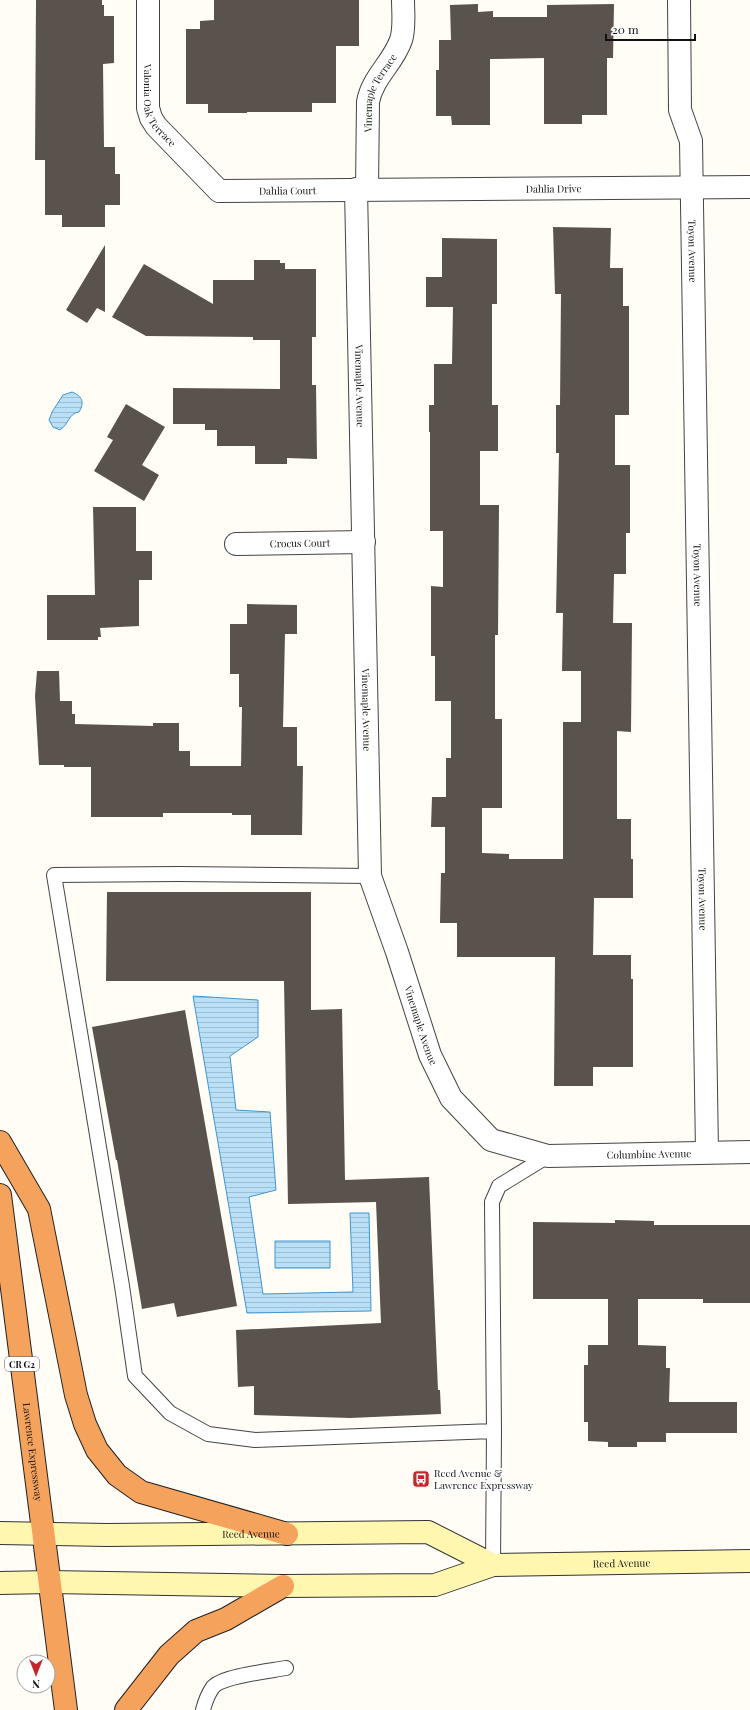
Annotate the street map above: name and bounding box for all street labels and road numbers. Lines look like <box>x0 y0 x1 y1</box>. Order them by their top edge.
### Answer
street label: Vinemaple Terrace <box>361 51 400 133</box>
street label: Valonia Oak Terrace <box>141 63 179 150</box>
street label: Dahlia Drive <box>526 181 582 196</box>
street label: Dahlia Court <box>259 183 317 198</box>
street label: Toyon Avenue <box>685 220 700 283</box>
street label: Vinemaple Avenue <box>352 343 368 427</box>
street label: Crocus Court <box>270 536 331 550</box>
street label: Toyon Avenue <box>690 544 705 607</box>
street label: Vinemaple Avenue <box>359 667 374 751</box>
street label: Toyon Avenue <box>696 868 710 931</box>
street label: Vinemaple Avenue <box>401 983 441 1067</box>
street label: Columbine Avenue <box>606 1146 691 1162</box>
road number: CR G2 <box>5 1357 39 1371</box>
street label: Lawrence Expressway <box>20 1402 46 1502</box>
street label: Reed Avenue <box>222 1526 280 1541</box>
street label: Reed Avenue <box>593 1556 651 1570</box>

